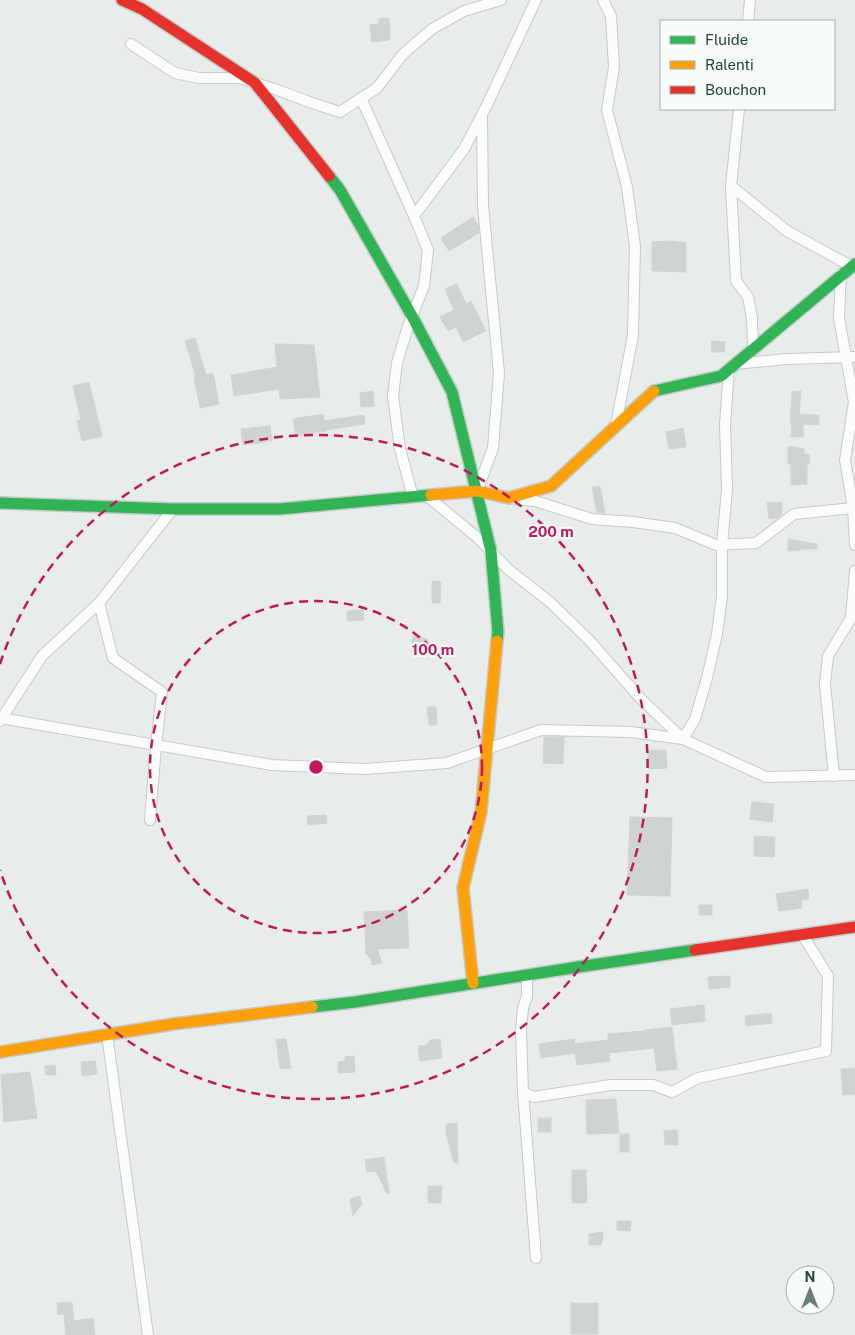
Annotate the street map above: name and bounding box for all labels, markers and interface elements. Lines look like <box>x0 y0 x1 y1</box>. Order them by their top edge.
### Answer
legend <box>660 20 835 110</box>
text: Fluide <box>705 31 748 48</box>
text: Ralenti <box>705 56 754 73</box>
text: Bouchon <box>705 81 766 98</box>
text: 200 m <box>528 523 574 540</box>
text: 100 m <box>412 641 454 658</box>
centre of rings <box>307 758 325 776</box>
north arrow <box>785 1265 835 1315</box>
text: N <box>805 1269 815 1285</box>

